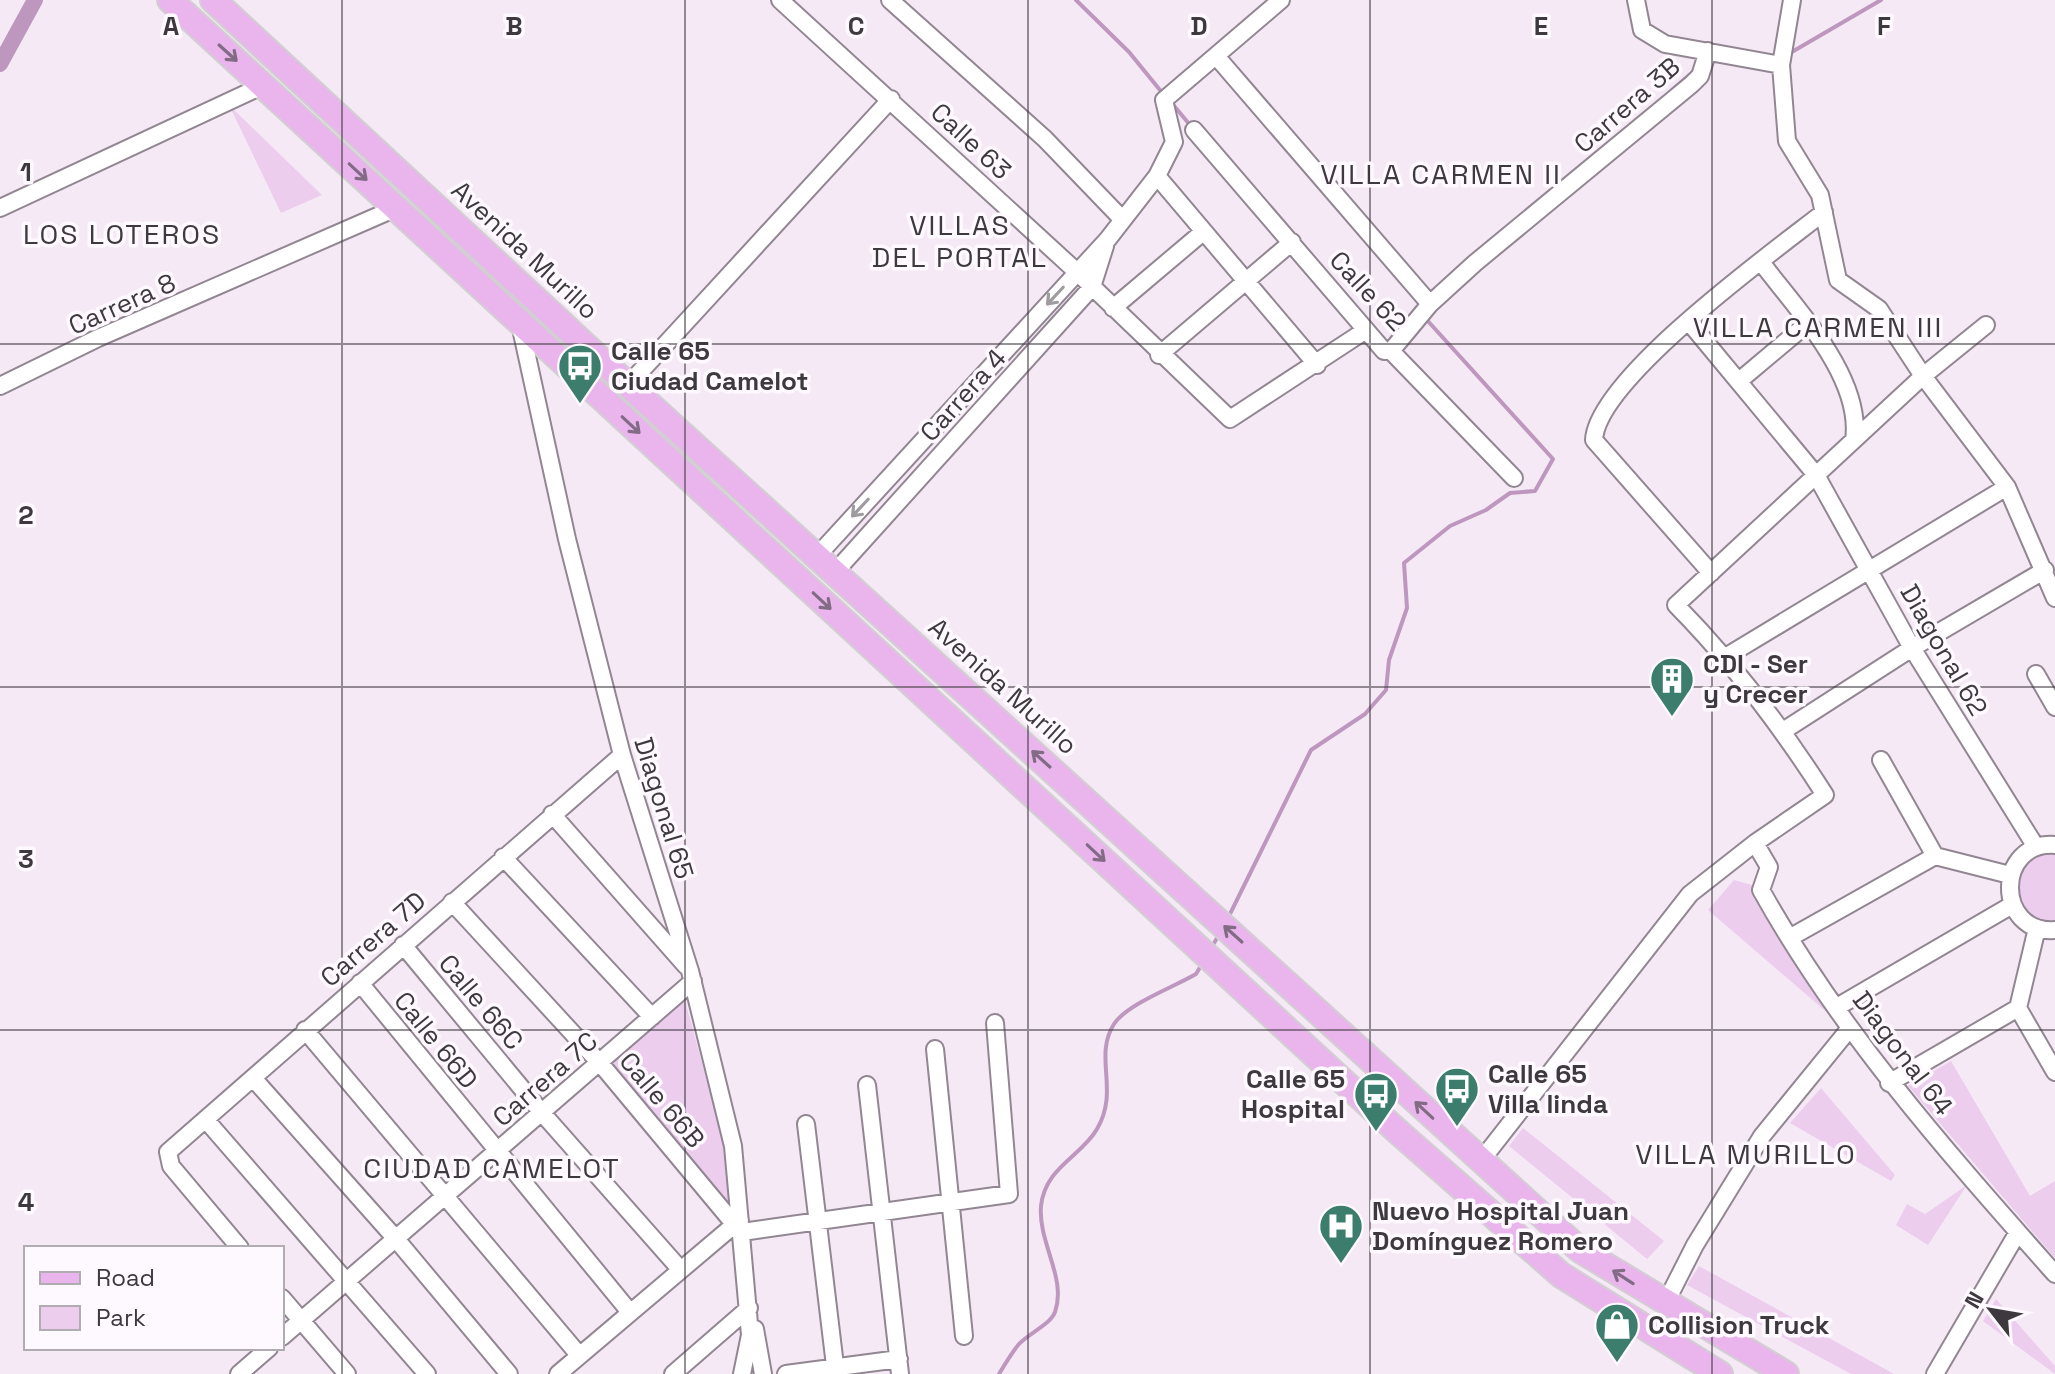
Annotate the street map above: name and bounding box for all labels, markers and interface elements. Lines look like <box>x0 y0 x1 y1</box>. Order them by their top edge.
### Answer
text: A <box>163 9 180 43</box>
text: B <box>505 9 523 43</box>
text: C <box>848 9 864 43</box>
text: D <box>1190 9 1208 43</box>
text: E <box>1534 9 1548 43</box>
text: F <box>1877 9 1891 43</box>
one-way arrow <box>217 43 237 61</box>
street label: Carrera 3B <box>1567 50 1687 160</box>
street label: Calle 63 <box>924 95 1018 187</box>
text: 1 <box>20 155 32 189</box>
district label: VILLA CARMEN II <box>1320 156 1562 192</box>
one-way arrow <box>347 163 367 181</box>
street label: Avenida Murillo <box>444 173 606 327</box>
district label: VILLAS DEL PORTAL <box>872 207 1048 275</box>
district label: LOS LOTEROS <box>23 216 221 252</box>
street label: Calle 62 <box>1322 244 1414 338</box>
street label: Carrera 8 <box>63 265 181 343</box>
one-way arrow <box>1046 286 1065 306</box>
district label: VILLA CARMEN III <box>1693 309 1943 345</box>
place label: Calle 65 Ciudad Camelot <box>611 334 808 398</box>
street label: Carrera 4 <box>912 341 1014 449</box>
bus stop icon: Calle 65 Ciudad Camelot <box>556 342 604 405</box>
one-way arrow <box>621 415 641 434</box>
text: 2 <box>18 498 34 532</box>
one-way arrow <box>851 498 870 518</box>
street label: Diagonal 62 <box>1893 578 1995 722</box>
one-way arrow <box>812 591 832 610</box>
street label: Avenida Murillo <box>921 610 1085 762</box>
place label: CDI - Ser y Crecer <box>1703 647 1808 711</box>
building icon: CDI - Ser y Crecer <box>1648 655 1696 718</box>
street label: Diagonal 65 <box>626 733 702 883</box>
one-way arrow <box>1031 749 1051 768</box>
text: 3 <box>18 842 34 876</box>
one-way arrow <box>1085 843 1105 861</box>
street label: Carrera 7D <box>313 884 433 994</box>
one-way arrow <box>1223 925 1243 944</box>
street label: Calle 66C <box>431 947 531 1057</box>
street label: Calle 66D <box>386 984 486 1096</box>
street label: Diagonal 64 <box>1845 984 1961 1122</box>
street label: Carrera 7C <box>485 1024 605 1134</box>
street label: Calle 66B <box>612 1045 712 1155</box>
place label: Calle 65 Villa linda <box>1488 1057 1608 1121</box>
place label: Calle 65 Hospital <box>1241 1062 1345 1126</box>
bus stop icon: Calle 65 Villa linda <box>1433 1065 1481 1128</box>
bus stop icon: Calle 65 Hospital <box>1352 1070 1400 1133</box>
one-way arrow <box>1415 1102 1435 1120</box>
district label: VILLA MURILLO <box>1635 1136 1857 1172</box>
district label: CIUDAD CAMELOT <box>363 1150 621 1186</box>
text: 4 <box>18 1185 34 1219</box>
place label: Nuevo Hospital Juan Domínguez Romero <box>1372 1194 1629 1258</box>
hospital icon: Nuevo Hospital Juan Domínguez Romero <box>1317 1202 1365 1265</box>
legend <box>24 1246 284 1350</box>
text: Road <box>96 1262 155 1293</box>
one-way arrow <box>1612 1269 1635 1285</box>
north arrow <box>1951 1270 2031 1350</box>
text: N <box>1958 1286 1990 1313</box>
shop icon: Collision Truck <box>1593 1301 1641 1364</box>
text: Park <box>96 1302 146 1333</box>
place label: Collision Truck <box>1648 1308 1830 1342</box>

